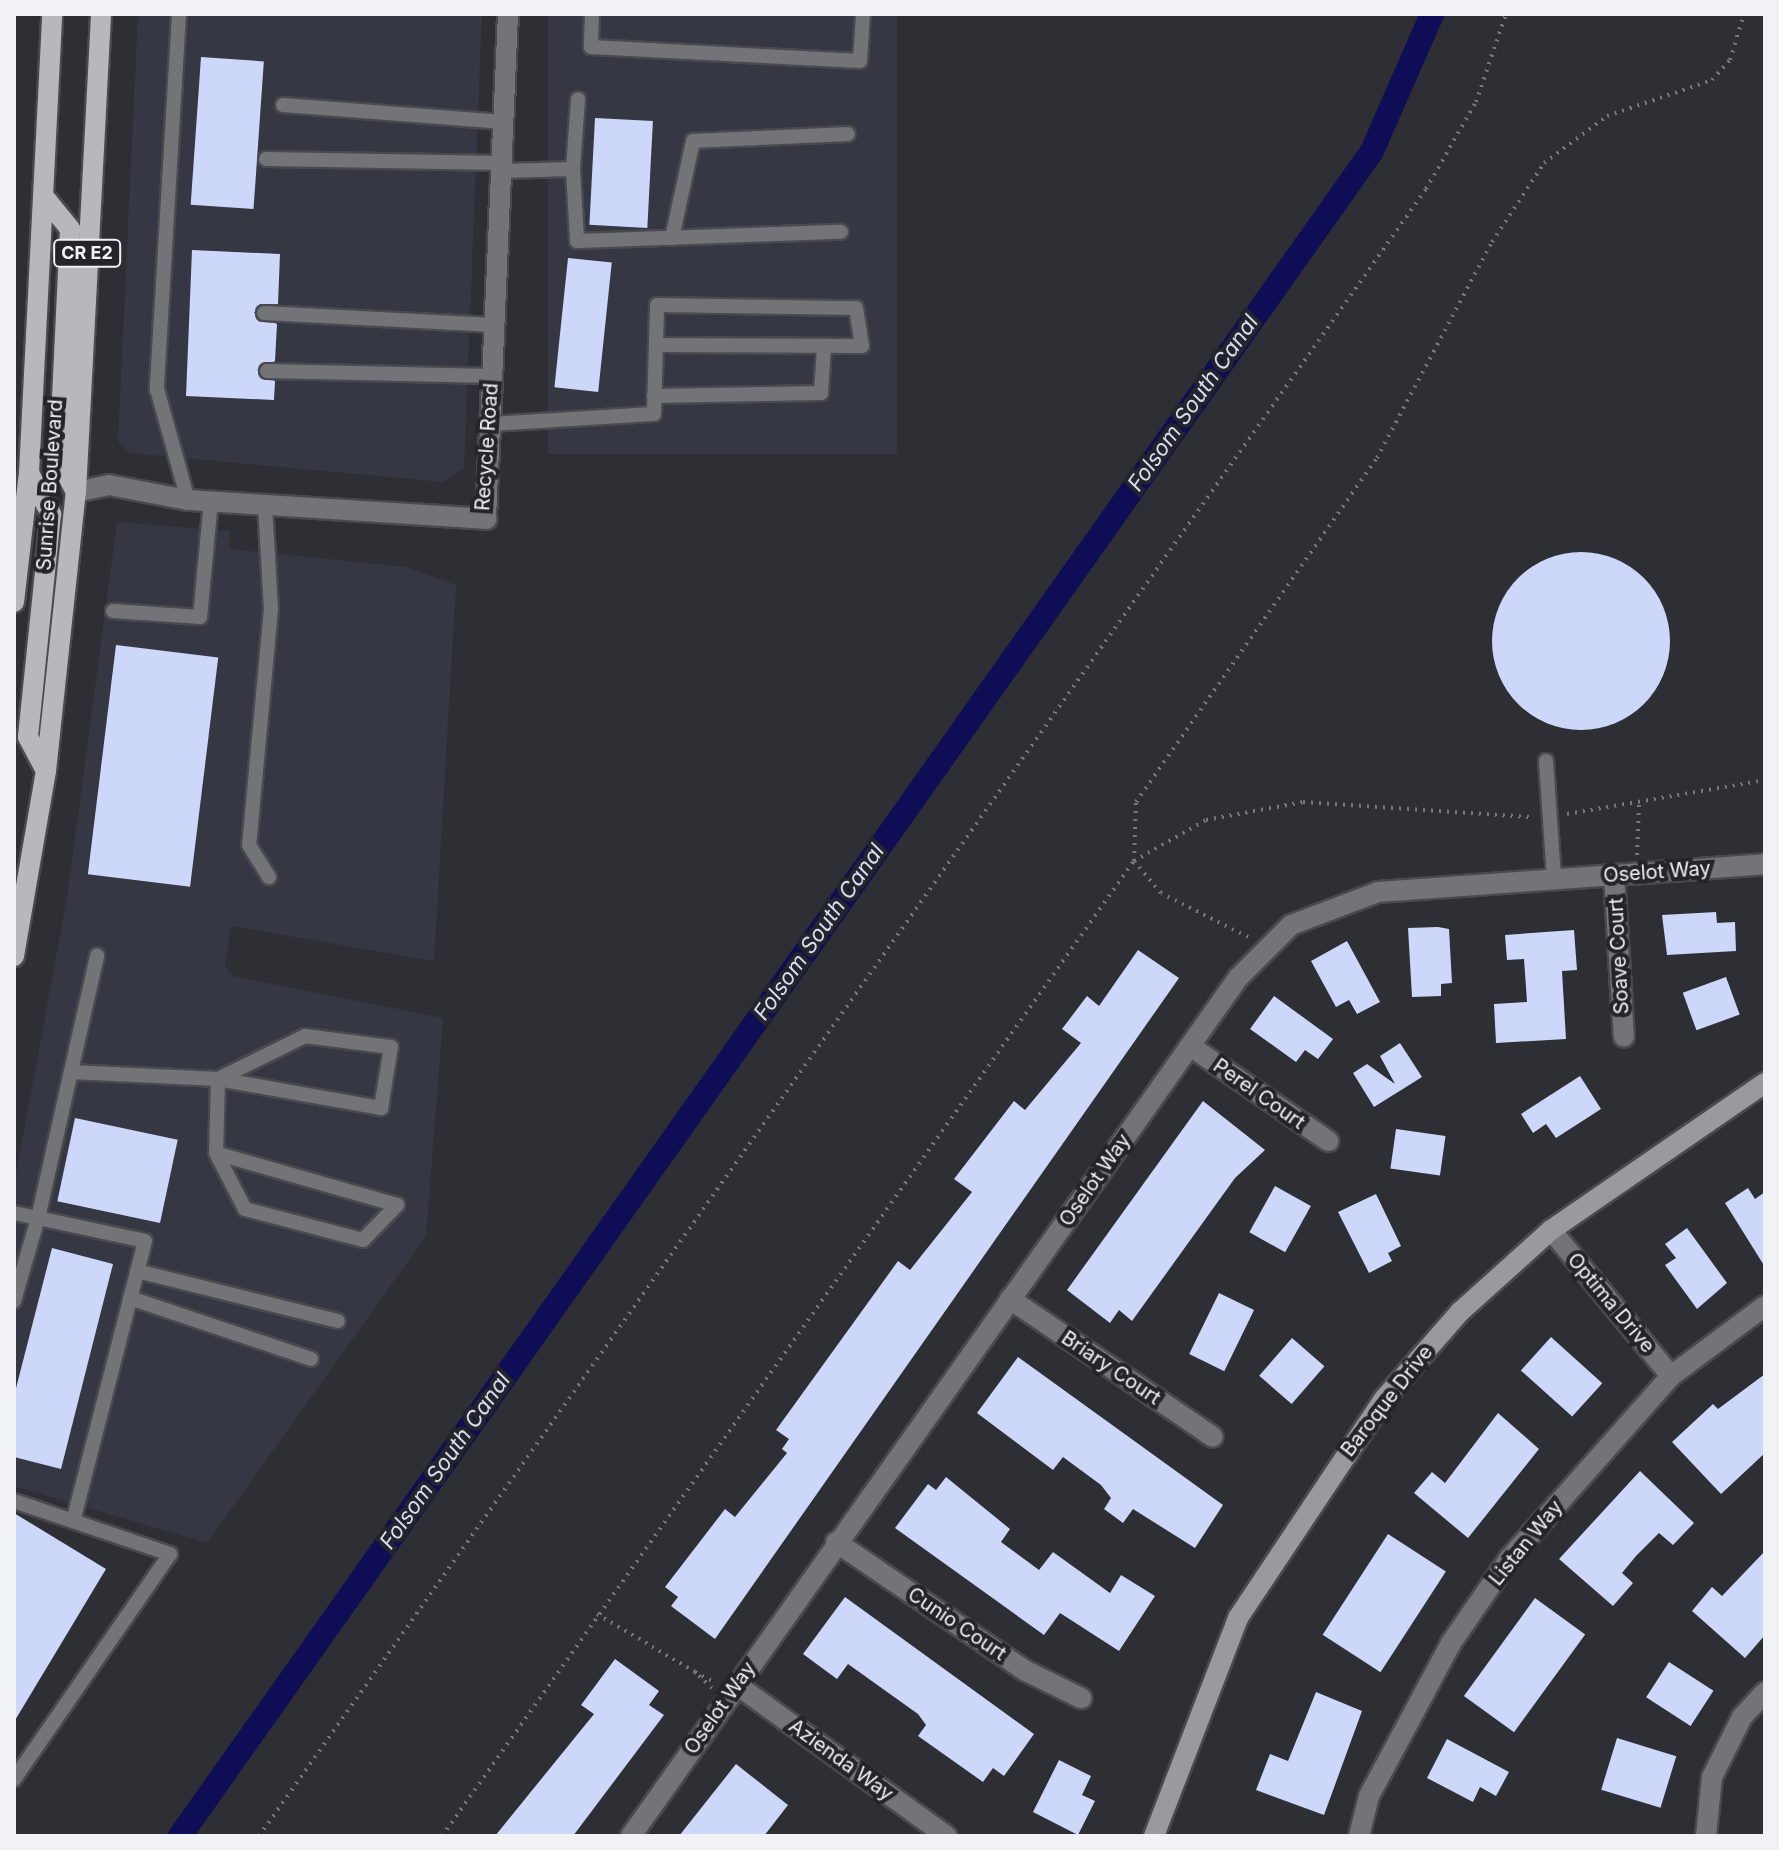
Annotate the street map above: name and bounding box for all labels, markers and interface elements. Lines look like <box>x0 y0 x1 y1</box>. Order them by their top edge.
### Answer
road number: CR E2 <box>53 239 121 267</box>
water label: Folsom South Canal <box>1122 310 1264 496</box>
street label: Recycle Road <box>471 382 503 512</box>
street label: Sunrise Boulevard <box>32 398 68 572</box>
water label: Folsom South Canal <box>748 839 890 1025</box>
street label: Oselot Way <box>1603 856 1711 888</box>
street label: Soave Court <box>1604 897 1634 1015</box>
street label: Perel Court <box>1209 1054 1309 1134</box>
street label: Oselot Way <box>1054 1129 1136 1231</box>
street label: Optima Drive <box>1562 1248 1660 1358</box>
street label: Briary Court <box>1057 1326 1165 1410</box>
street label: Baroque Drive <box>1336 1341 1438 1461</box>
water label: Folsom South Canal <box>374 1368 516 1554</box>
street label: Listan Way <box>1484 1495 1568 1591</box>
street label: Cunio Court <box>903 1582 1011 1666</box>
street label: Oselot Way <box>679 1657 761 1759</box>
street label: Azienda Way <box>784 1714 898 1806</box>

